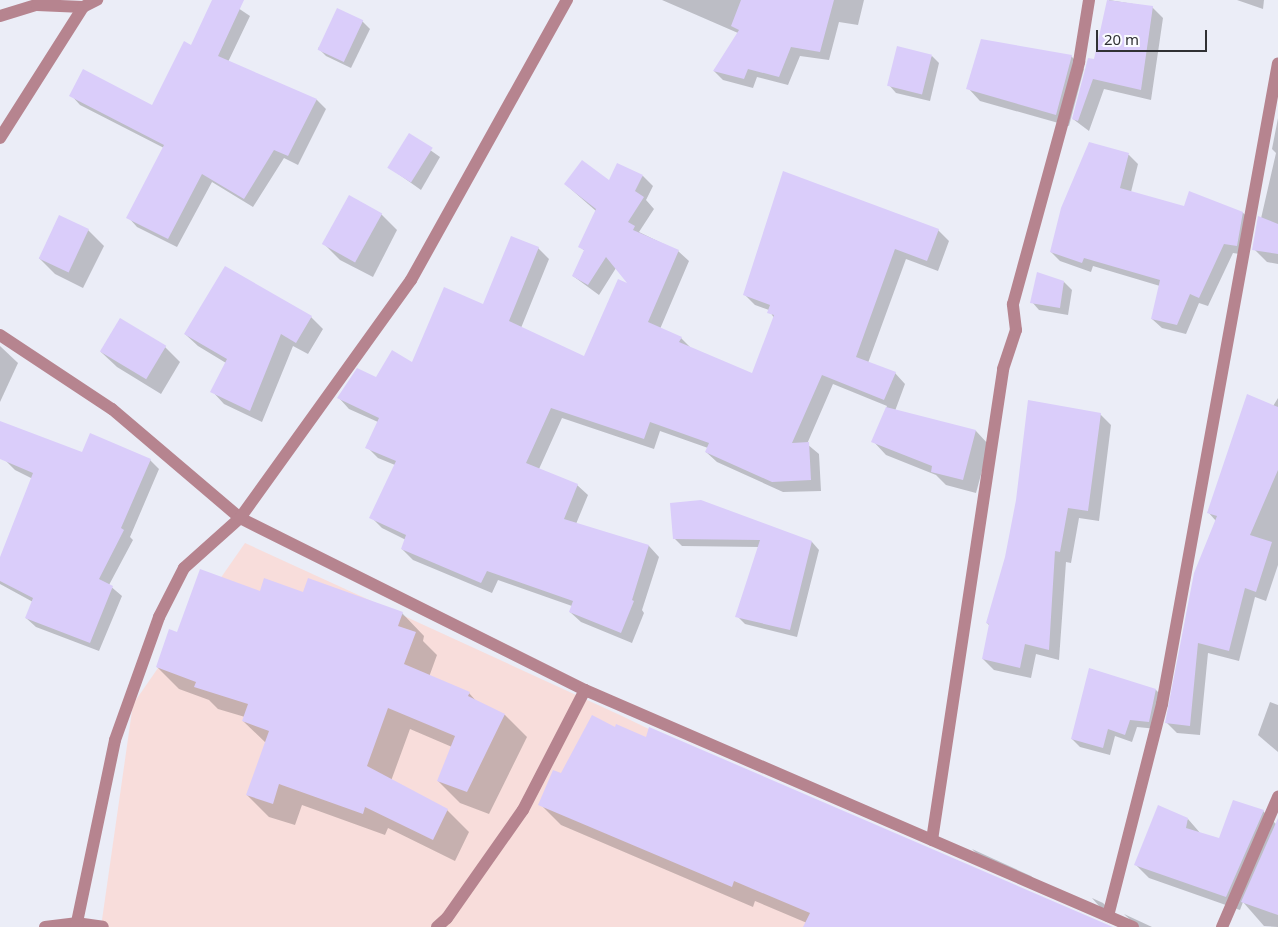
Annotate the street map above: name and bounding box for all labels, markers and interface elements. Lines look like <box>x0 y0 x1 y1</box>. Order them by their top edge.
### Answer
scale bar <box>1098 20 1209 52</box>
text: 20 m <box>1104 29 1139 49</box>

